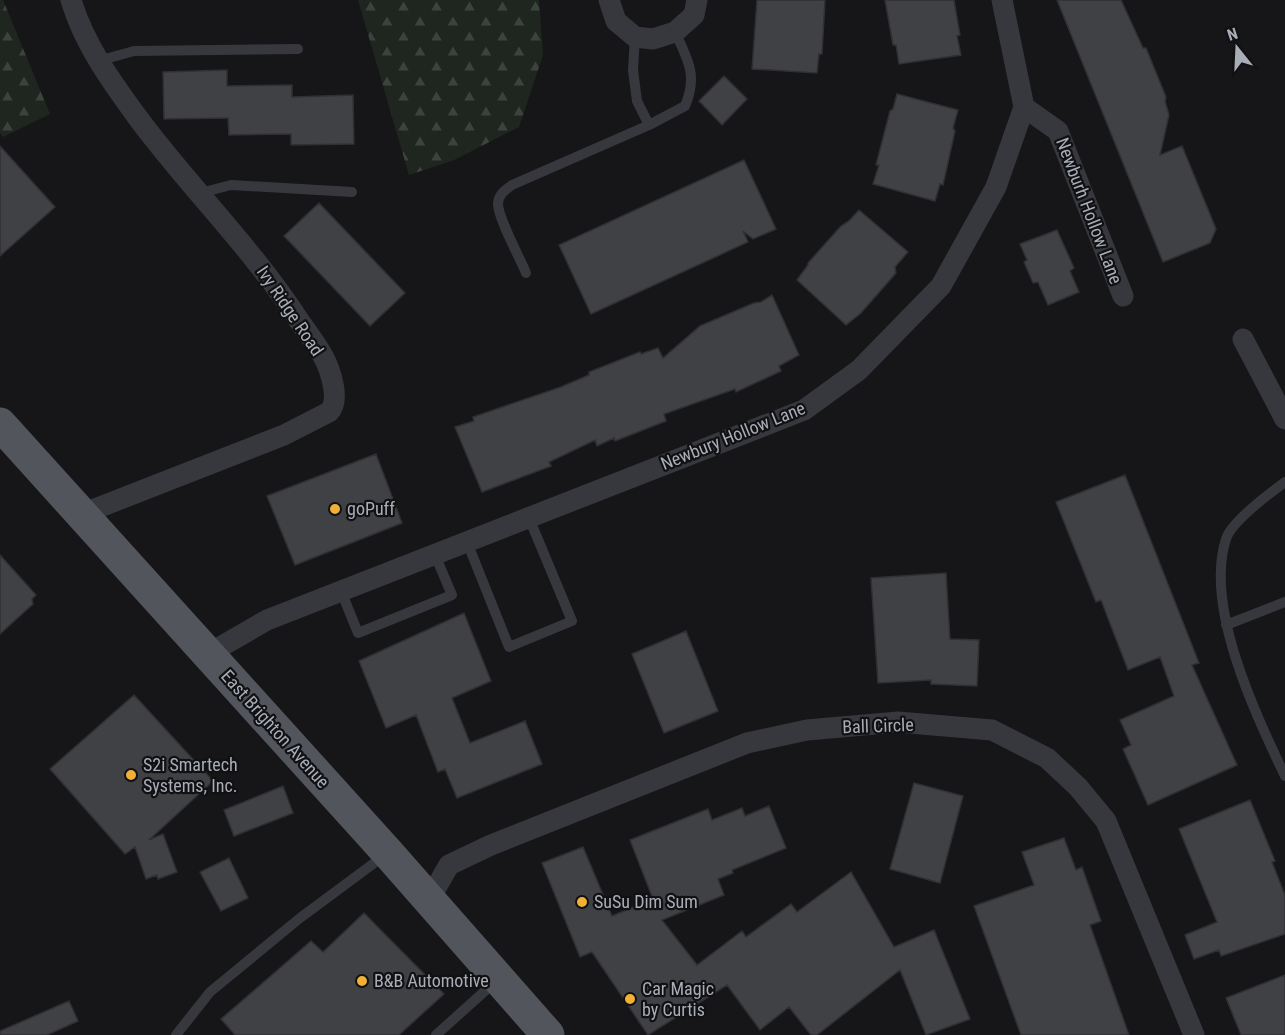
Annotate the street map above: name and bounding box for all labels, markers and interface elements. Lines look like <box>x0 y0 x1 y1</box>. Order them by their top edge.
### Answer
north arrow <box>1207 18 1267 78</box>
text: N <box>1225 24 1240 45</box>
street label: Newburh Hollow Lane <box>1052 135 1127 287</box>
street label: Ivy Ridge Road <box>253 262 328 360</box>
street label: Newbury Hollow Lane <box>658 397 808 474</box>
place label: goPuff <box>347 498 395 519</box>
marker: goPuff <box>328 502 342 516</box>
street label: East Brighton Avenue <box>217 665 334 792</box>
street label: Ball Circle <box>842 714 914 737</box>
place label: S2i Smartech Systems, Inc. <box>143 754 238 796</box>
marker: S2i Smartech Systems, Inc. <box>124 768 138 782</box>
place label: SuSu Dim Sum <box>594 891 698 912</box>
marker: SuSu Dim Sum <box>575 895 589 909</box>
place label: B&B Automotive <box>374 970 489 991</box>
marker: B&B Automotive <box>355 974 369 988</box>
place label: Car Magic by Curtis <box>642 978 714 1020</box>
marker: Car Magic by Curtis <box>623 992 637 1006</box>

